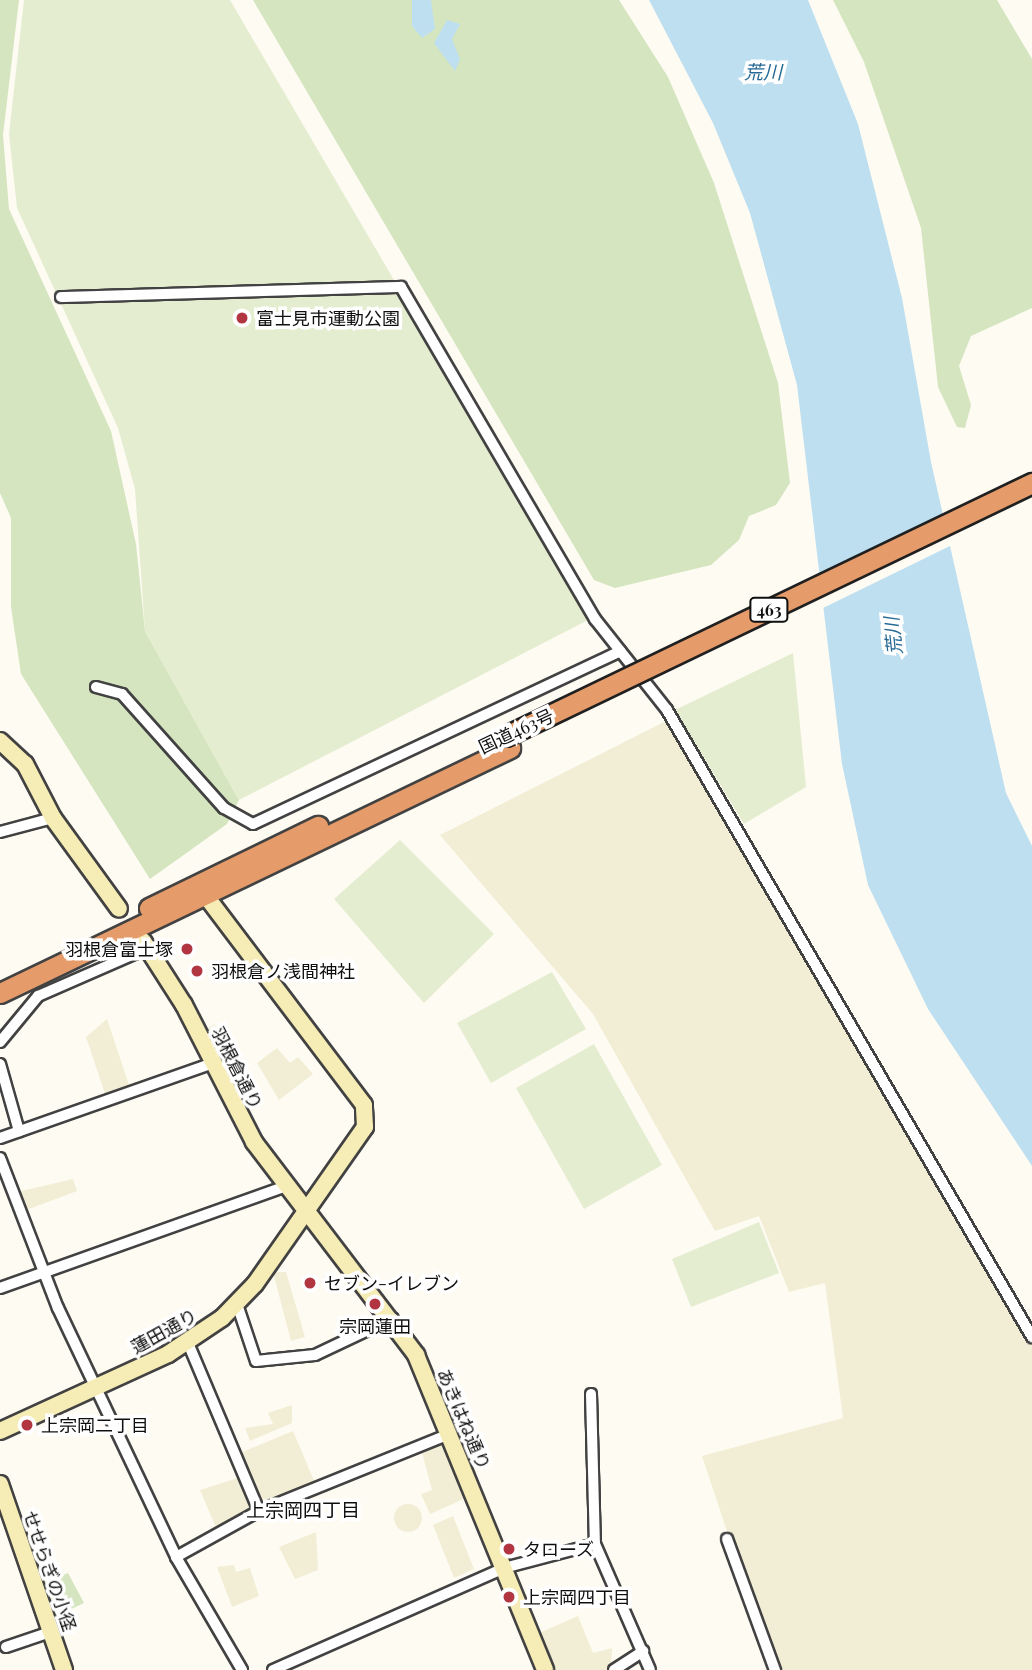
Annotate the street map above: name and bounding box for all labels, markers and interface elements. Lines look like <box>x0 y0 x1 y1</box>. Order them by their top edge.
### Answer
water label: 荒川 <box>744 61 782 83</box>
place label: 富士見市運動公園 <box>256 307 400 329</box>
marker: 富士見市運動公園 <box>234 310 250 326</box>
road number: 463 <box>748 597 790 622</box>
water label: 荒川 <box>880 616 906 656</box>
street label: 国道463号 <box>475 704 557 758</box>
place label: 羽根倉富士塚 <box>65 938 173 960</box>
marker: 羽根倉富士塚 <box>179 941 195 957</box>
place label: 羽根倉ノ浅間神社 <box>211 960 355 982</box>
marker: 羽根倉ノ浅間神社 <box>189 963 205 979</box>
street label: 羽根倉通り <box>207 1023 267 1113</box>
place label: セブン-イレブン <box>324 1272 459 1294</box>
marker: セブン-イレブン <box>302 1275 318 1291</box>
marker: 宗岡蓮田 <box>367 1296 383 1312</box>
street label: 蓮田通り <box>127 1304 201 1358</box>
place label: 宗岡蓮田 <box>339 1315 411 1337</box>
street label: あきはね通り <box>433 1365 495 1473</box>
place label: 上宗岡二丁目 <box>41 1414 149 1436</box>
marker: 上宗岡二丁目 <box>19 1417 35 1433</box>
district label: 上宗岡四丁目 <box>246 1499 360 1521</box>
street label: せせらぎの小径 <box>19 1508 81 1634</box>
place label: タローズ <box>523 1538 595 1560</box>
marker: タローズ <box>501 1541 517 1557</box>
place label: 上宗岡四丁目 <box>523 1586 631 1608</box>
marker: 上宗岡四丁目 <box>501 1589 517 1605</box>

